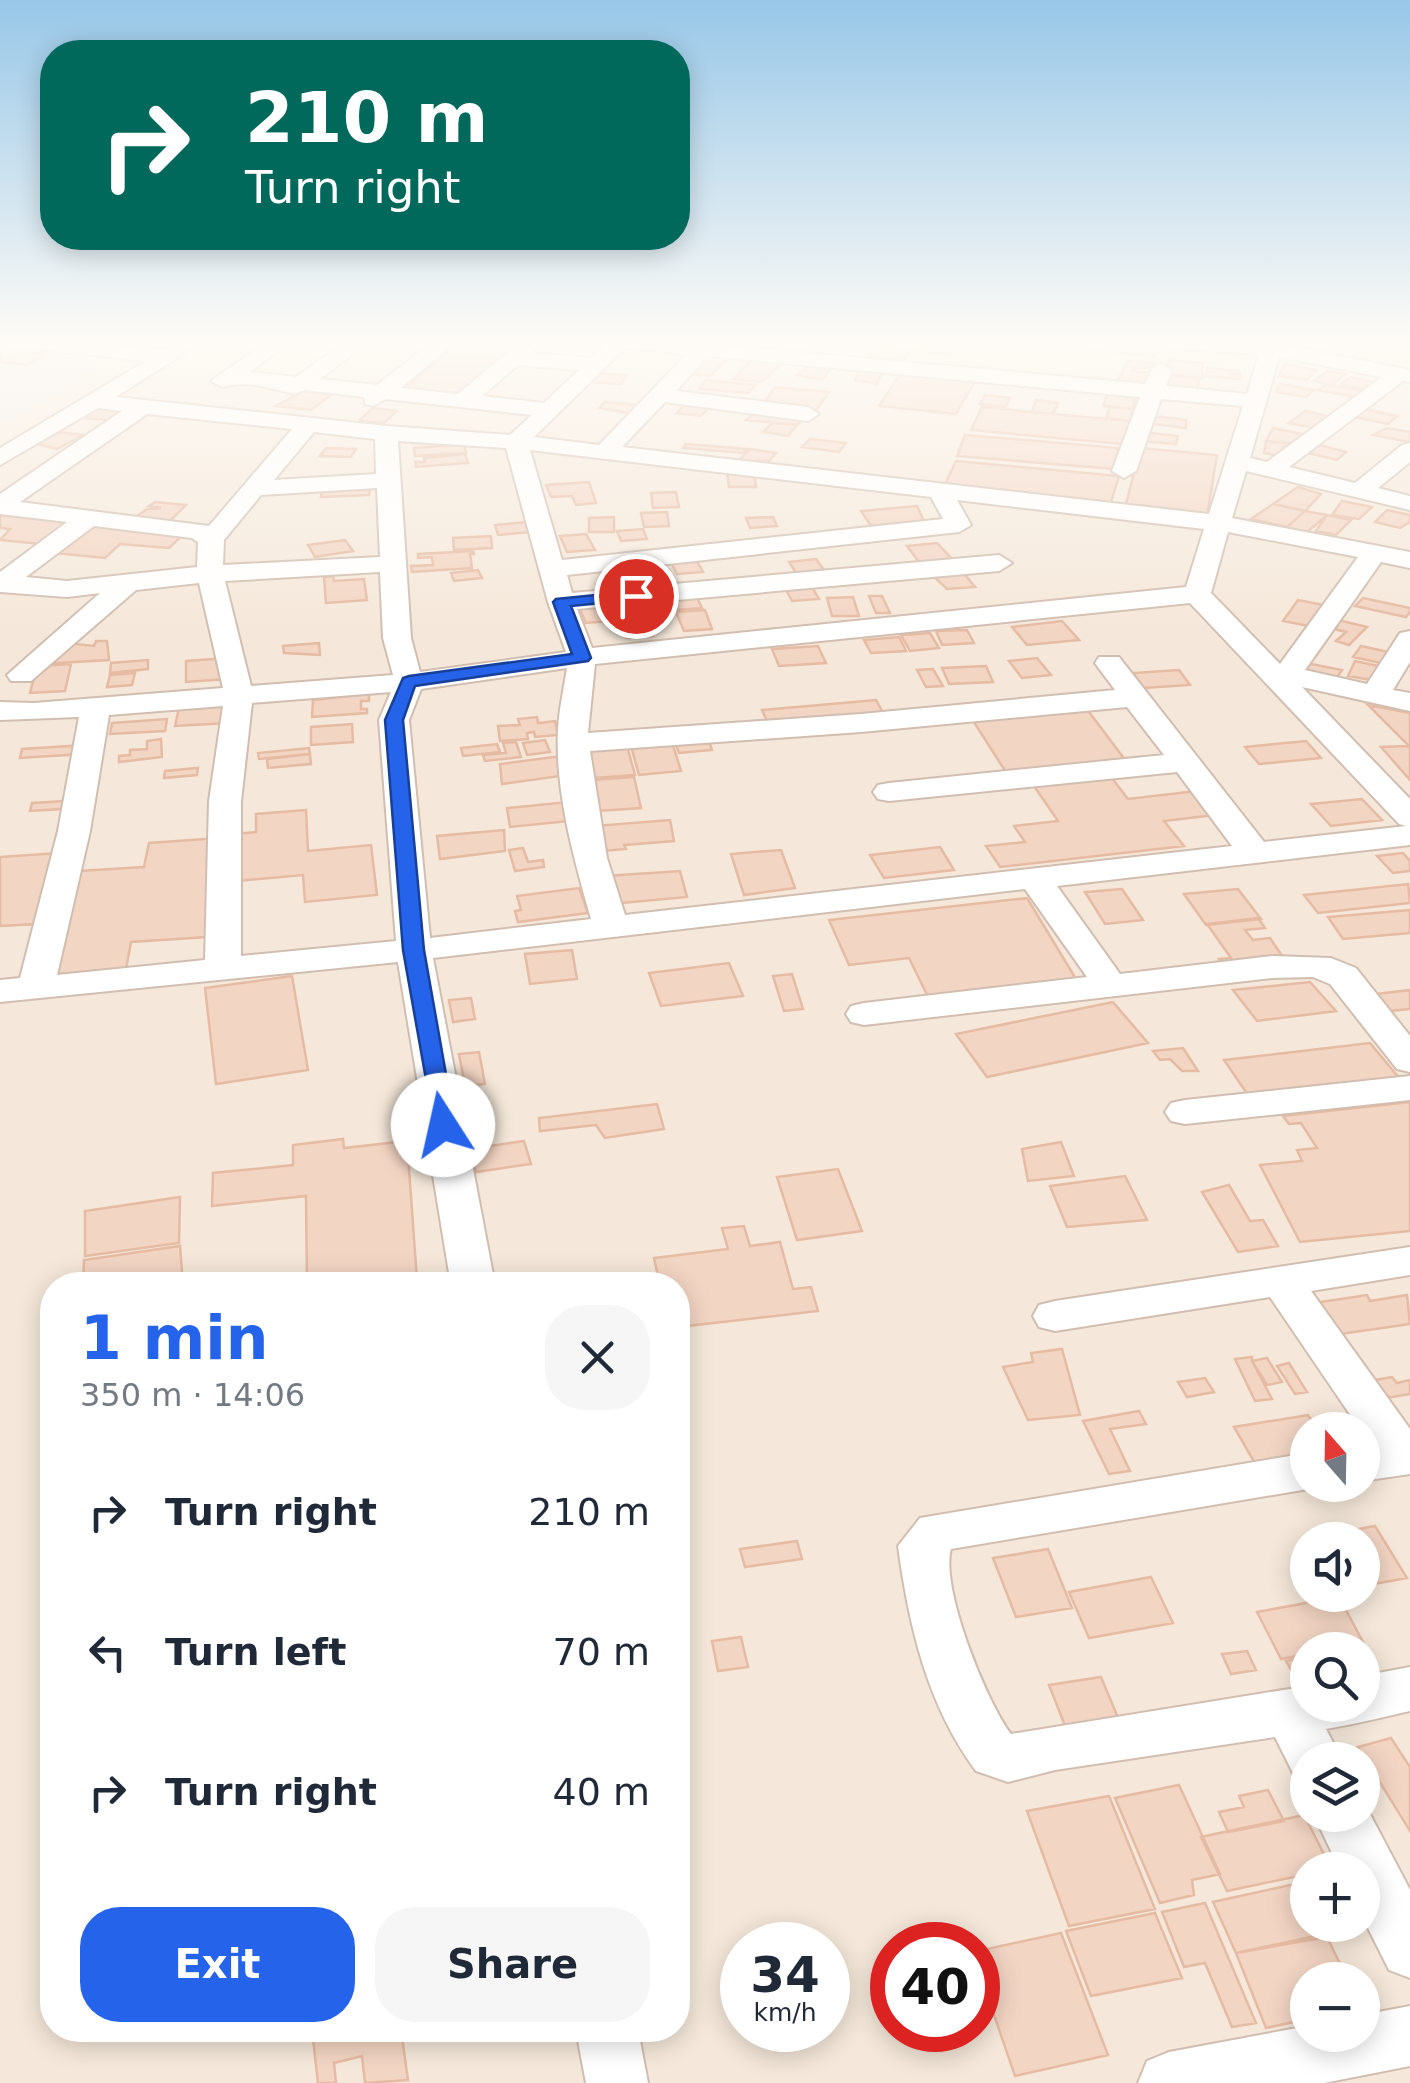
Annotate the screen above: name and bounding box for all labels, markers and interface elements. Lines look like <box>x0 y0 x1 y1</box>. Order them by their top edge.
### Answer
text: 210 m <box>245 77 488 159</box>
icon: right <box>80 80 210 210</box>
text: Turn right <box>245 161 460 214</box>
pin <box>594 554 679 639</box>
icon: arrive <box>609 569 664 624</box>
position arrow <box>391 1073 495 1177</box>
text: 1 min <box>80 1303 268 1373</box>
button: close <box>545 1305 650 1410</box>
text: 350 m · 14:06 <box>80 1376 305 1414</box>
north arrow <box>1290 1412 1380 1502</box>
map controls <box>1290 1412 1380 2052</box>
icon: right <box>80 1485 135 1540</box>
text: Turn right <box>165 1490 377 1534</box>
text: 210 m <box>528 1490 650 1534</box>
button: sound <box>1290 1522 1380 1612</box>
icon: left <box>80 1625 135 1680</box>
text: Turn left <box>165 1630 346 1674</box>
text: 70 m <box>553 1630 650 1674</box>
button: search <box>1290 1632 1380 1722</box>
button: layers <box>1290 1742 1380 1832</box>
icon: right <box>80 1765 135 1820</box>
text: Turn right <box>165 1770 377 1814</box>
text: 40 m <box>553 1770 650 1814</box>
button: + <box>1290 1852 1380 1942</box>
button: Exit <box>80 1907 355 2022</box>
button: Share <box>375 1907 650 2022</box>
speed limit sign: 40 <box>870 1922 1000 2052</box>
text: 34 <box>750 1946 820 2004</box>
button: − <box>1290 1962 1380 2052</box>
text: km/h <box>753 1998 817 2027</box>

